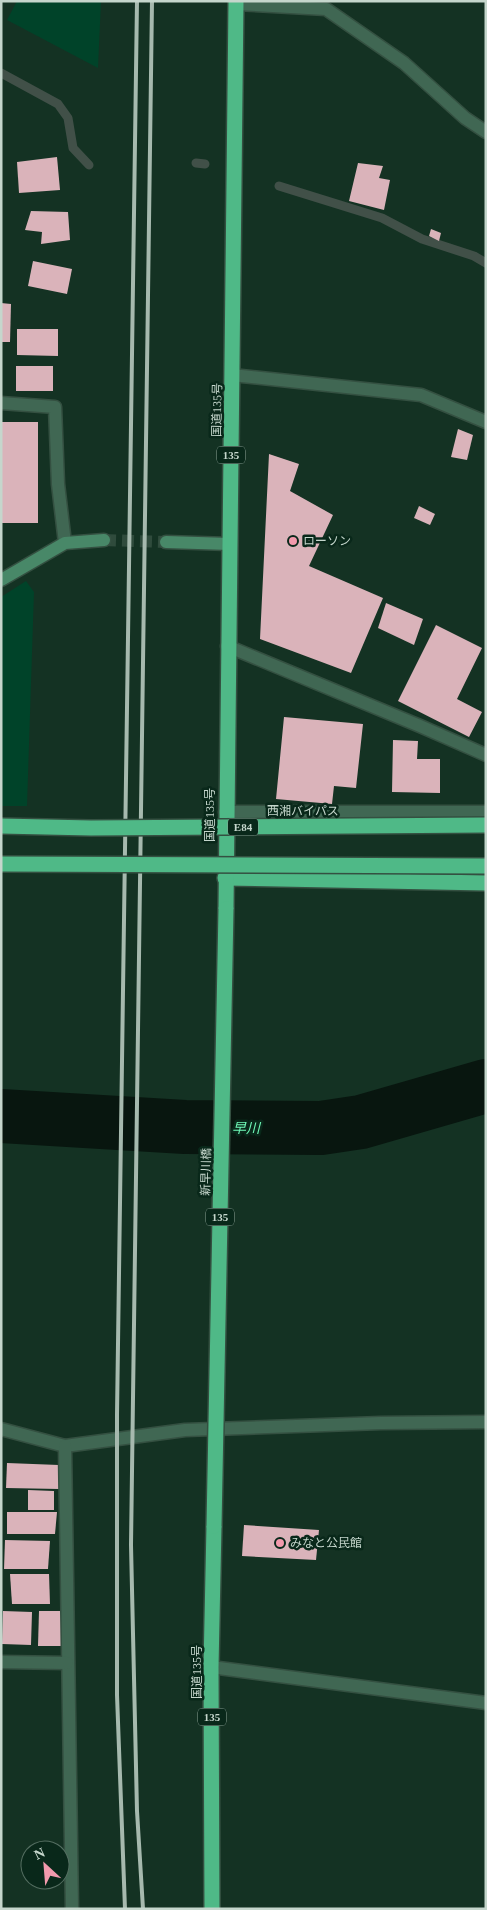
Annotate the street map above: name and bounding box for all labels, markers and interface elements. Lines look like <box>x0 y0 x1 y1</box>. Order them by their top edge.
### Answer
street label: 国道135号 <box>210 383 224 437</box>
road number: 135 <box>217 446 245 464</box>
place label: ローソン <box>303 534 351 548</box>
marker: ローソン <box>287 535 299 547</box>
street label: 国道135号 <box>203 788 217 842</box>
street label: 西湘バイパス <box>267 804 339 818</box>
road number: E84 <box>228 819 258 836</box>
water label: 早川 <box>232 1121 262 1136</box>
street label: 新早川橋 <box>199 1148 213 1196</box>
road number: 135 <box>206 1208 234 1226</box>
place label: みなと公民館 <box>290 1536 362 1550</box>
marker: みなと公民館 <box>274 1537 286 1549</box>
street label: 国道135号 <box>190 1645 204 1699</box>
road number: 135 <box>198 1708 226 1725</box>
north arrow <box>20 1840 70 1890</box>
text: N <box>32 1845 47 1863</box>

